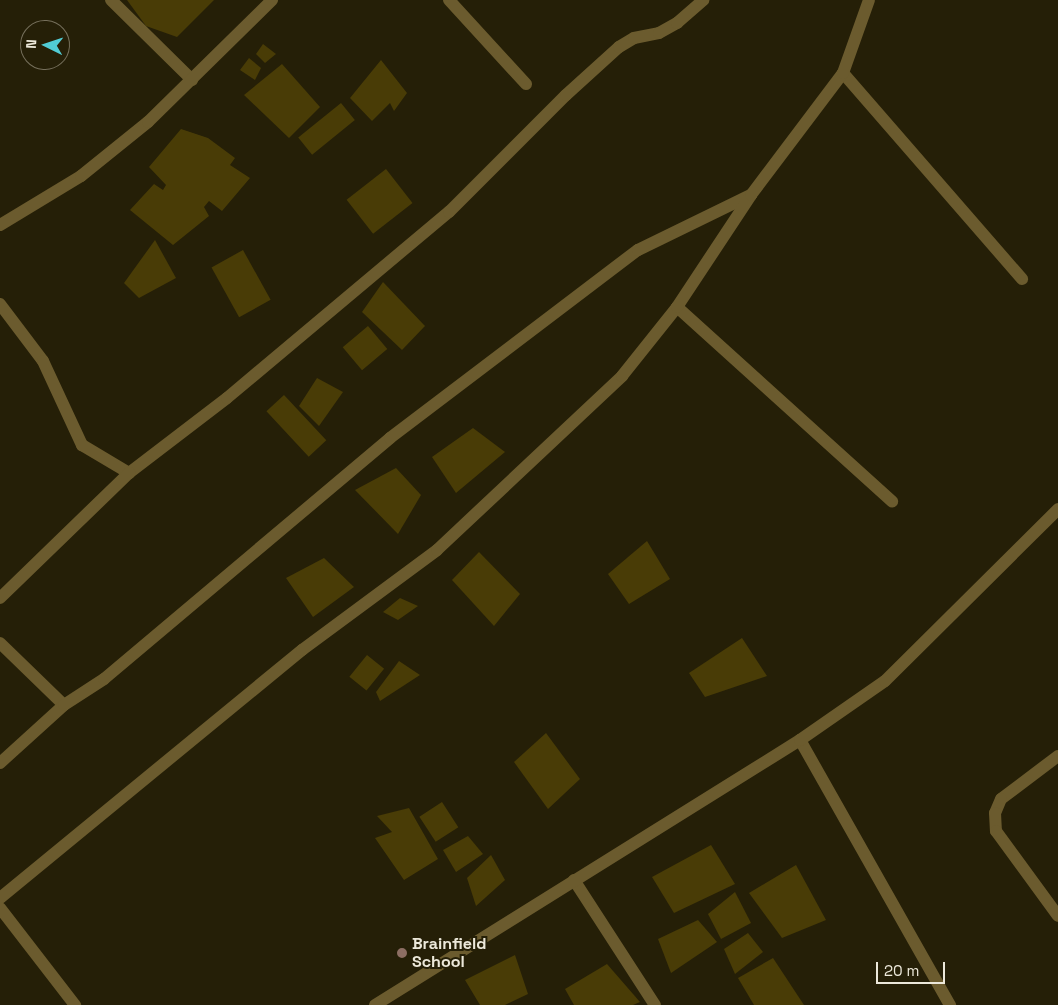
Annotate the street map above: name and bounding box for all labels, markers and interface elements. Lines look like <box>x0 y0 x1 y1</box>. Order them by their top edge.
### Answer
north arrow <box>20 20 70 70</box>
text: N <box>22 39 40 49</box>
place label: Brainfield School <box>412 934 486 972</box>
marker: Brainfield School <box>396 947 408 959</box>
scale bar <box>878 952 947 984</box>
text: 20 m <box>884 961 919 980</box>

